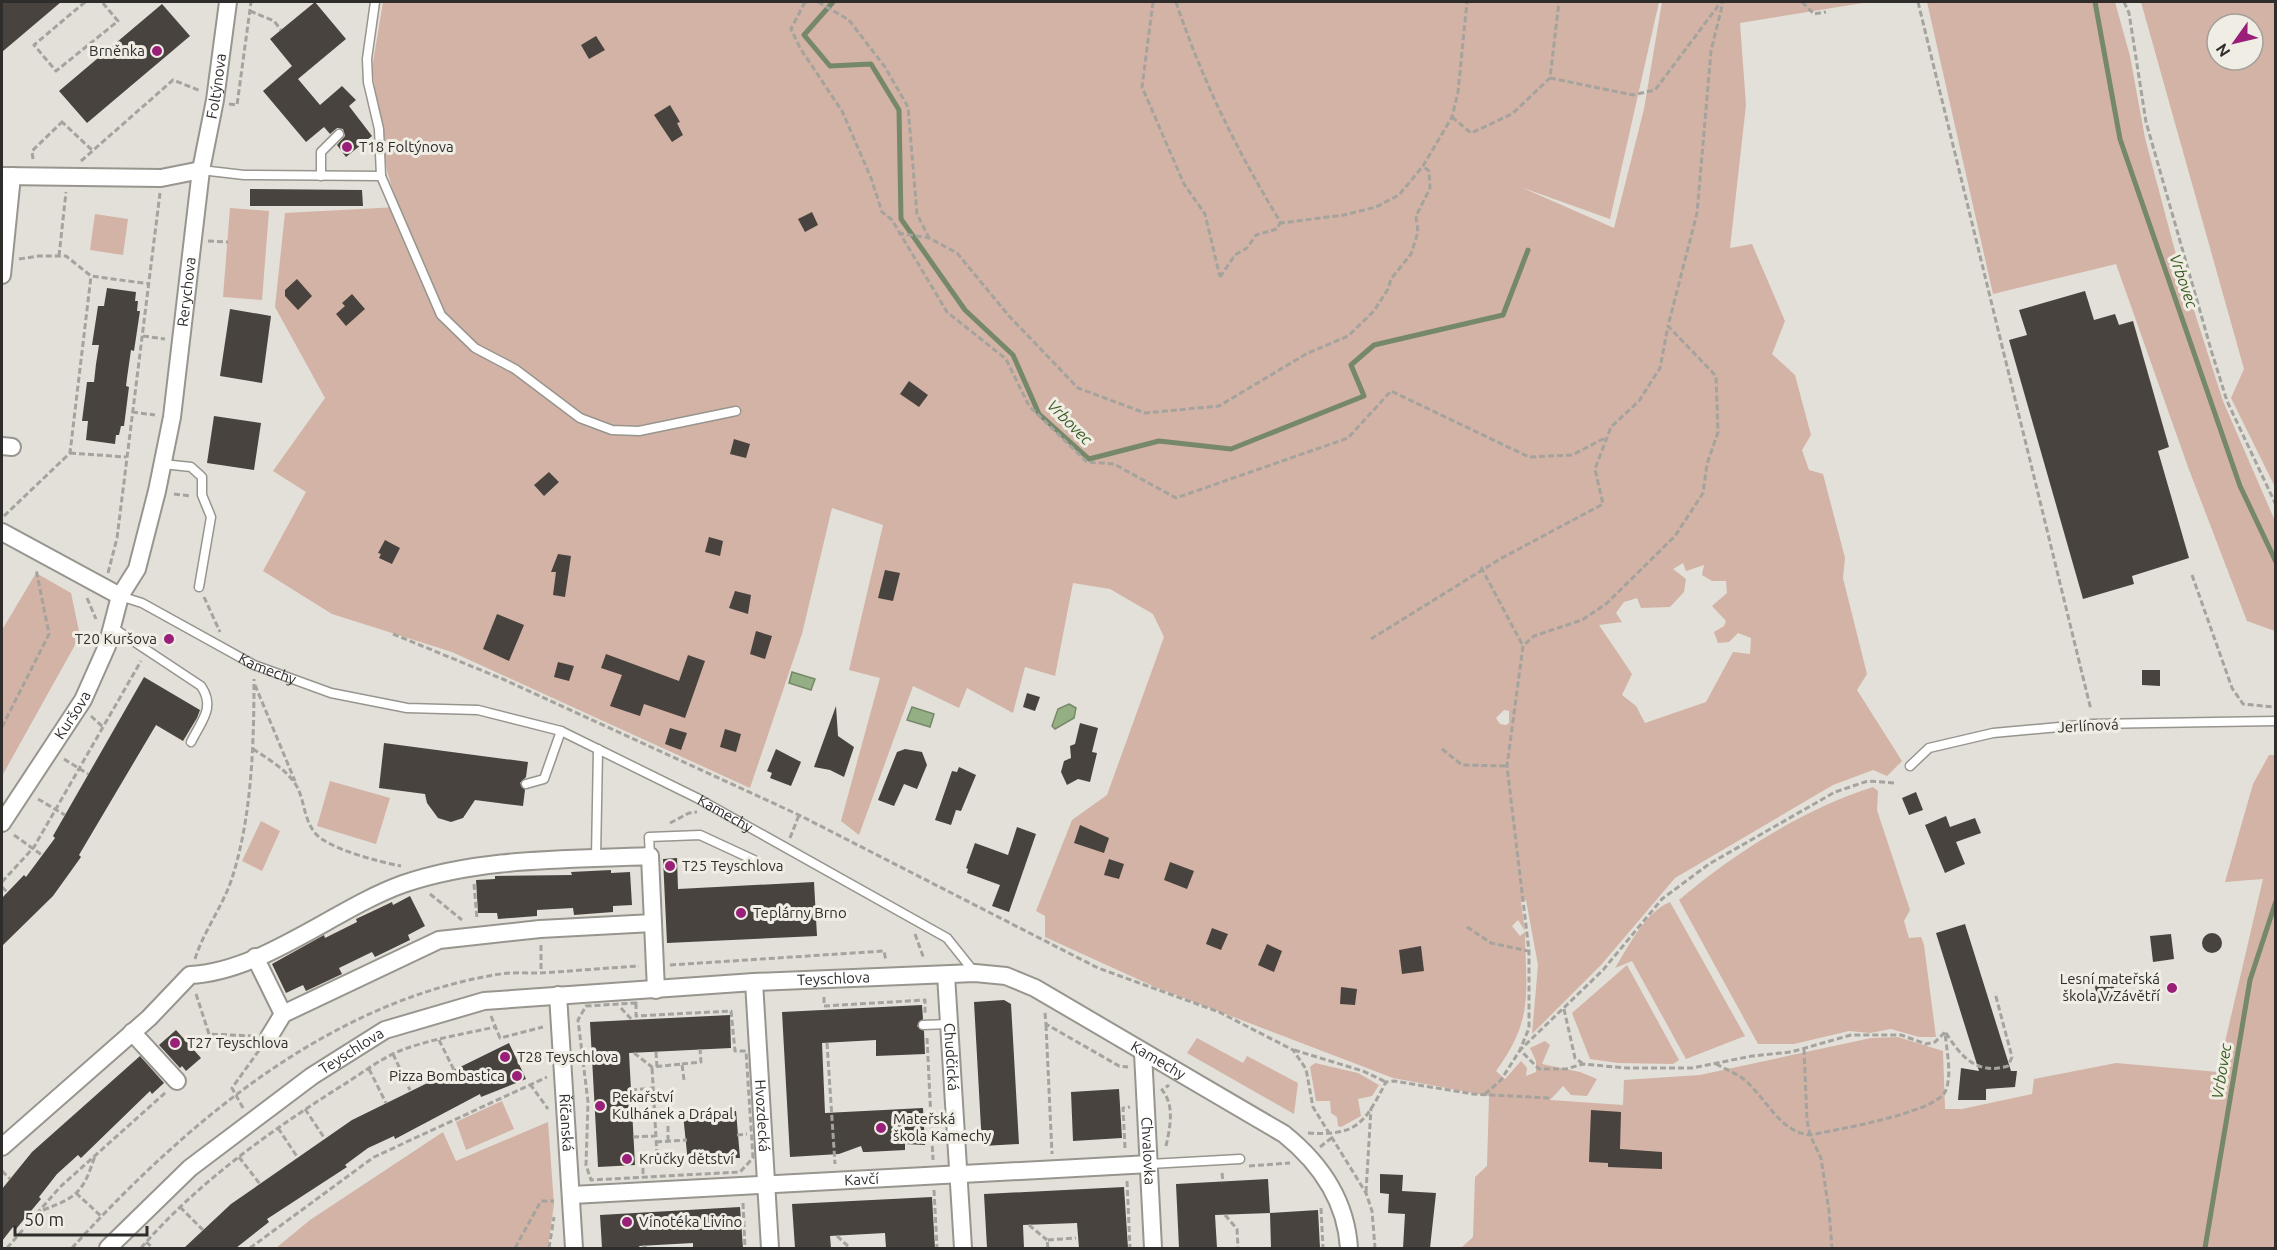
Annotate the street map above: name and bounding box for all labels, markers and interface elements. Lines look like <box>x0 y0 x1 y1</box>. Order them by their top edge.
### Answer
north arrow <box>2205 12 2265 72</box>
text: N <box>2212 40 2233 60</box>
place label: Brněnka <box>89 42 145 59</box>
marker: Brněnka <box>150 44 164 58</box>
street label: Foltýnova <box>202 52 229 120</box>
place label: T18 Foltýnova <box>359 138 454 155</box>
marker: T18 Foltýnova <box>340 140 354 154</box>
water label: Vrbovec <box>2166 252 2202 311</box>
street label: Rerychova <box>174 256 199 328</box>
water label: Vrbovec <box>1044 396 1097 449</box>
place label: T20 Kuršova <box>75 630 157 647</box>
marker: T20 Kuršova <box>162 632 176 646</box>
street label: Kamechy <box>236 649 299 688</box>
street label: Kuršova <box>51 689 94 742</box>
street label: Jerlínová <box>2057 715 2119 736</box>
street label: Kamechy <box>695 791 756 836</box>
place label: T25 Teyschlova <box>682 857 784 874</box>
marker: T25 Teyschlova <box>663 859 677 873</box>
place label: Teplárny Brno <box>753 904 847 921</box>
marker: Teplárny Brno <box>734 906 748 920</box>
street label: Teyschlova <box>797 968 870 988</box>
place label: Lesní mateřská škola V Závětří <box>2060 970 2160 1004</box>
marker: Lesní mateřská škola V Závětří <box>2165 981 2179 995</box>
street label: Chudčická <box>941 1022 962 1091</box>
street label: Teyschlova <box>316 1024 387 1077</box>
place label: T27 Teyschlova <box>187 1034 289 1051</box>
marker: T27 Teyschlova <box>168 1036 182 1050</box>
street label: Kamechy <box>1128 1037 1189 1082</box>
water label: Vrbovec <box>2208 1041 2234 1100</box>
place label: T28 Teyschlova <box>517 1048 619 1065</box>
marker: T28 Teyschlova <box>498 1050 512 1064</box>
place label: Pizza Bombastica <box>389 1067 505 1084</box>
marker: Pizza Bombastica <box>510 1069 524 1083</box>
street label: Hvozdecká <box>752 1079 773 1152</box>
place label: Pekařství Kulhánek a Drápal <box>612 1088 733 1122</box>
street label: Říčanská <box>556 1093 577 1152</box>
marker: Pekařství Kulhánek a Drápal <box>593 1099 607 1113</box>
place label: Mateřská škola Kamechy <box>893 1110 991 1144</box>
street label: Chvalovka <box>1138 1116 1159 1185</box>
marker: Mateřská škola Kamechy <box>874 1121 888 1135</box>
place label: Krůčky dětství <box>639 1150 734 1167</box>
marker: Krůčky dětství <box>620 1152 634 1166</box>
street label: Kavčí <box>844 1170 880 1188</box>
scale bar <box>15 1199 147 1237</box>
text: 50 m <box>24 1209 64 1229</box>
place label: Vinotéka Livino <box>639 1213 742 1230</box>
marker: Vinotéka Livino <box>620 1215 634 1229</box>

